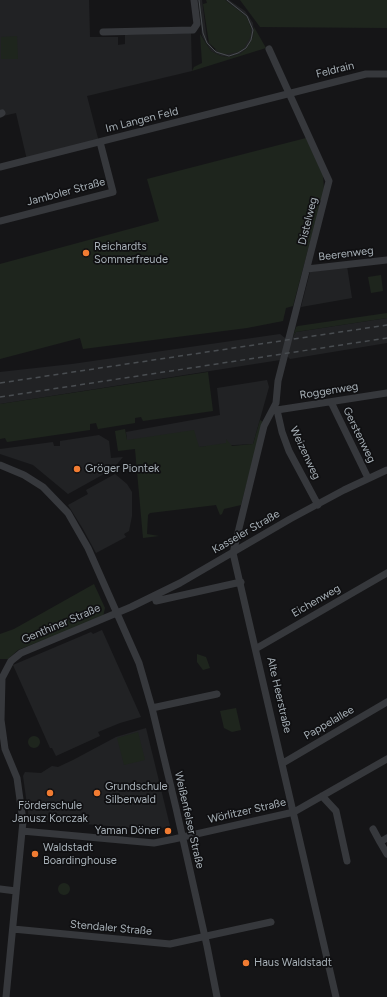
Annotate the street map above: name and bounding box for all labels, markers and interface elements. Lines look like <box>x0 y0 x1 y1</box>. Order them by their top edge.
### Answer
street label: Feldrain <box>315 59 355 81</box>
street label: Im Langen Feld <box>104 105 180 135</box>
street label: Jamboler Straße <box>25 175 107 209</box>
street label: Distelweg <box>296 196 320 246</box>
place label: Reichardts Sommerfreude <box>94 240 168 266</box>
street label: Beerenweg <box>318 244 374 264</box>
marker: Reichardts Sommerfreude <box>81 248 91 258</box>
street label: Roggenweg <box>299 380 359 402</box>
street label: Gerstenweg <box>340 405 378 465</box>
street label: Weizenweg <box>287 424 323 482</box>
place label: Gröger Piontek <box>85 462 159 476</box>
marker: Gröger Piontek <box>72 464 82 474</box>
street label: Kasseler Straße <box>210 507 282 557</box>
street label: Eichenweg <box>289 582 343 620</box>
street label: Genthiner Straße <box>20 601 102 647</box>
street label: Alte Heerstraße <box>264 656 294 734</box>
street label: Pappelallee <box>302 703 356 743</box>
street label: Weißenfelser Straße <box>171 770 207 870</box>
place label: Grundschule Silberwald <box>105 780 168 806</box>
marker: Förderschule Janusz Korczak <box>45 788 55 798</box>
marker: Grundschule Silberwald <box>92 788 102 798</box>
street label: Wörlitzer Straße <box>207 796 287 826</box>
place label: Förderschule Janusz Korczak <box>12 799 88 825</box>
place label: Yaman Döner <box>95 824 160 838</box>
marker: Yaman Döner <box>163 826 173 836</box>
place label: Waldstadt Boardinghouse <box>43 841 117 867</box>
marker: Waldstadt Boardinghouse <box>30 849 40 859</box>
street label: Stendaler Straße <box>69 918 153 938</box>
place label: Haus Waldstadt <box>254 956 332 970</box>
marker: Haus Waldstadt <box>241 958 251 968</box>

